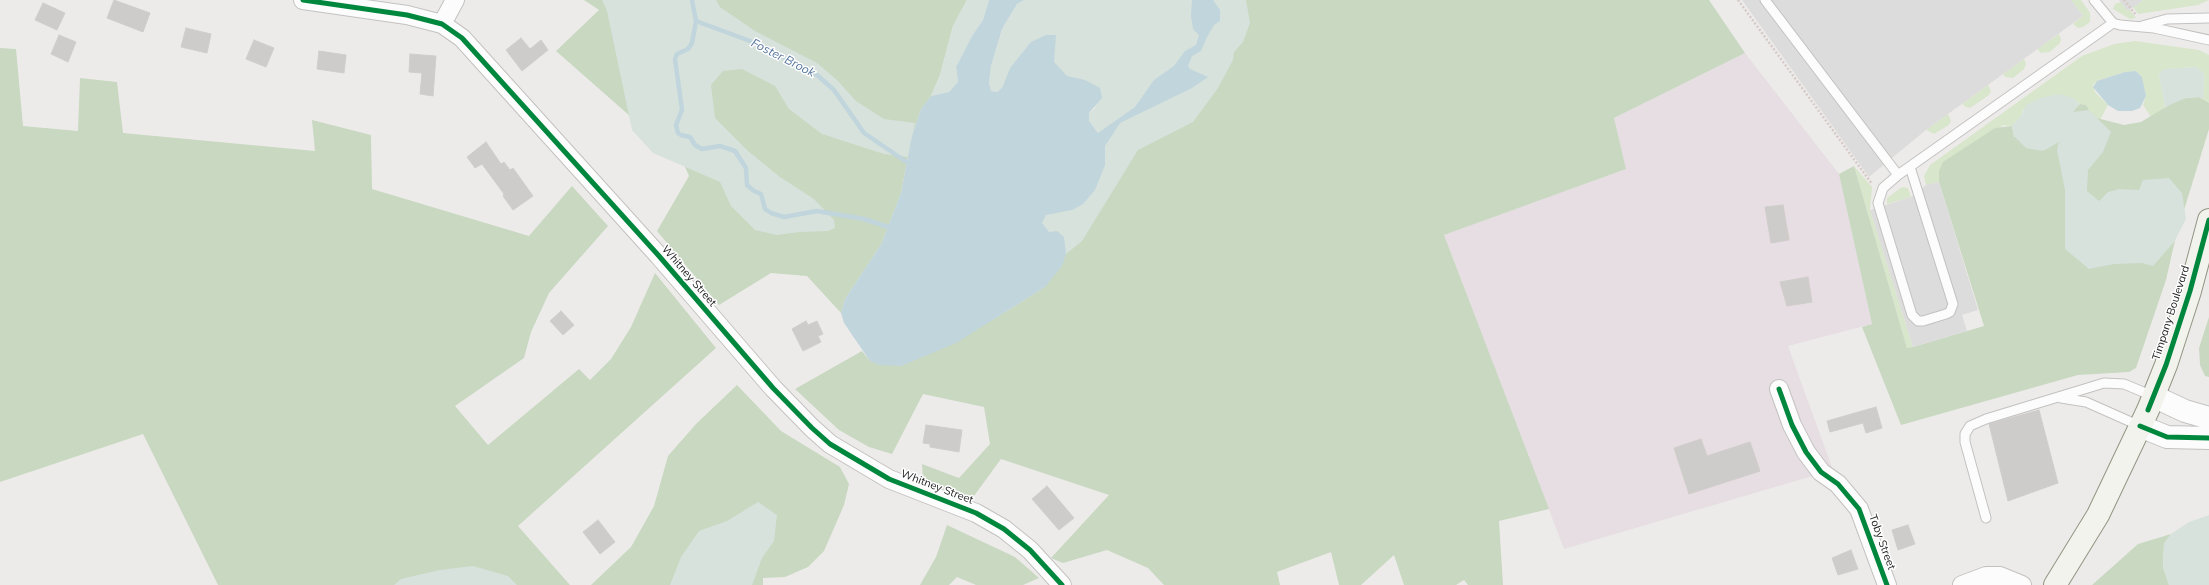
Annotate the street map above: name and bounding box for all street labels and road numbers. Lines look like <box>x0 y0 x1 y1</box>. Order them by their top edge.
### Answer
street label: Whitney Street <box>659 243 719 309</box>
street label: Timpany Boulevard <box>2149 264 2193 362</box>
street label: Whitney Street <box>899 467 975 507</box>
street label: Toby Street <box>1866 513 1898 571</box>

